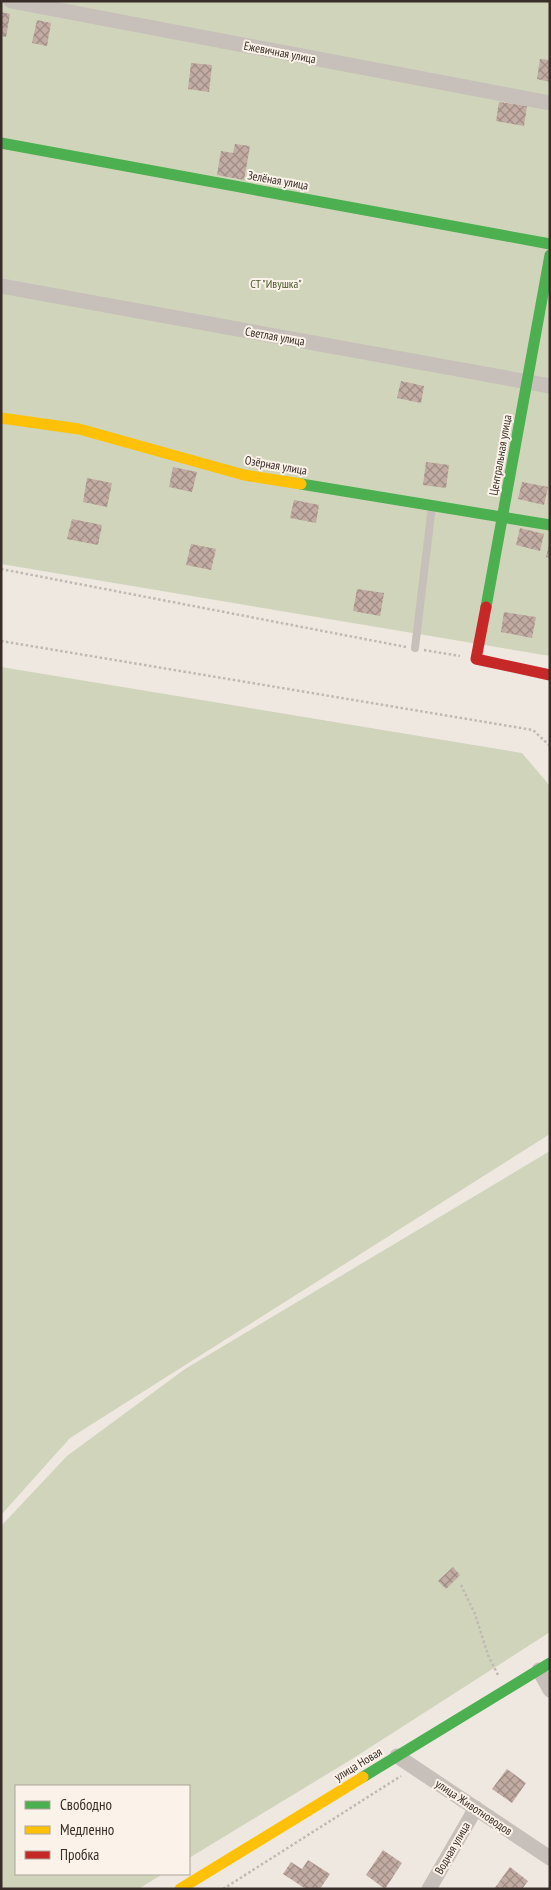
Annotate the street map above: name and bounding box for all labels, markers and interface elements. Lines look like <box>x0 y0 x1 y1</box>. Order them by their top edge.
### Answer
street label: Ежевичная улица <box>243 38 317 66</box>
street label: Зелёная улица <box>246 167 310 193</box>
park label: СТ "Ивушка" <box>250 276 302 291</box>
street label: Светлая улица <box>244 323 306 349</box>
street label: Центральная улица <box>486 413 515 496</box>
street label: Озёрная улица <box>244 452 308 478</box>
street label: улица Новая <box>331 1744 385 1784</box>
street label: улица Животноводов <box>433 1776 516 1838</box>
legend <box>15 1785 190 1875</box>
text: Свободно <box>60 1795 112 1814</box>
street label: Водная улица <box>431 1819 473 1877</box>
text: Медленно <box>60 1820 114 1839</box>
text: Пробка <box>60 1845 99 1864</box>

